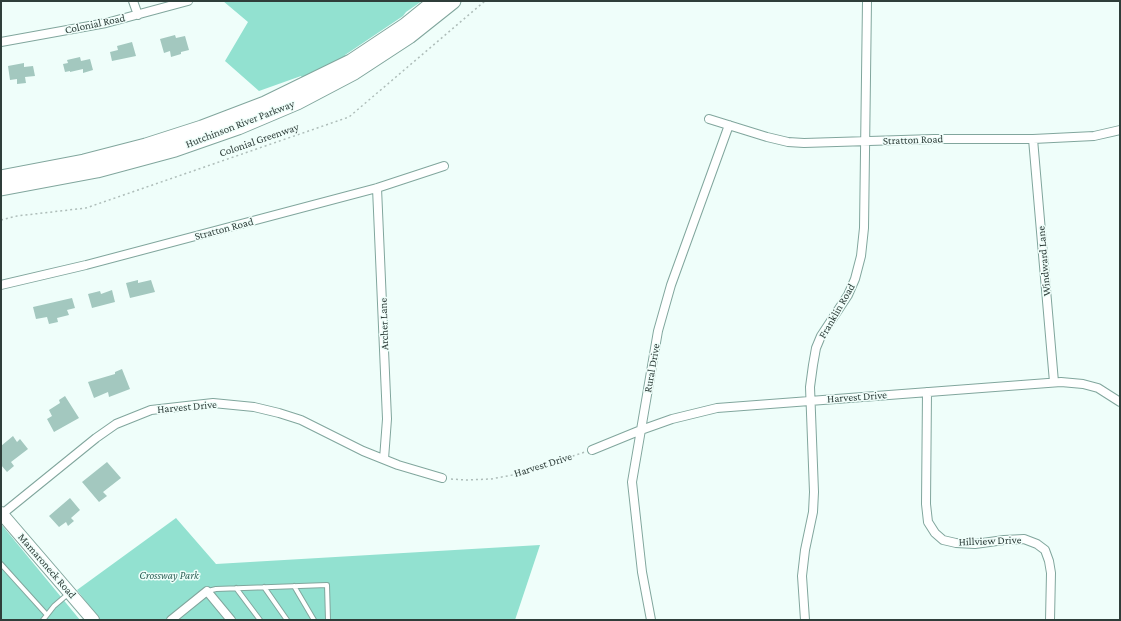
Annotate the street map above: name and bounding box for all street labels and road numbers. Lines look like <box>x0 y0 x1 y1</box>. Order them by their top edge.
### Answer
street label: Colonial Road <box>64 11 126 37</box>
street label: Hutchinson River Parkway <box>184 97 296 151</box>
street label: Colonial Greenway <box>217 120 301 160</box>
street label: Stratton Road <box>883 132 943 148</box>
street label: Stratton Road <box>193 215 255 243</box>
street label: Windward Lane <box>1034 225 1054 297</box>
street label: Franklin Road <box>816 281 858 341</box>
street label: Archer Lane <box>376 298 392 350</box>
street label: Rural Drive <box>641 343 663 393</box>
street label: Harvest Drive <box>827 388 887 406</box>
street label: Harvest Drive <box>157 398 217 416</box>
street label: Harvest Drive <box>512 450 574 480</box>
street label: Mamaroneck Road <box>15 531 79 601</box>
street label: Hillview Drive <box>958 533 1022 549</box>

